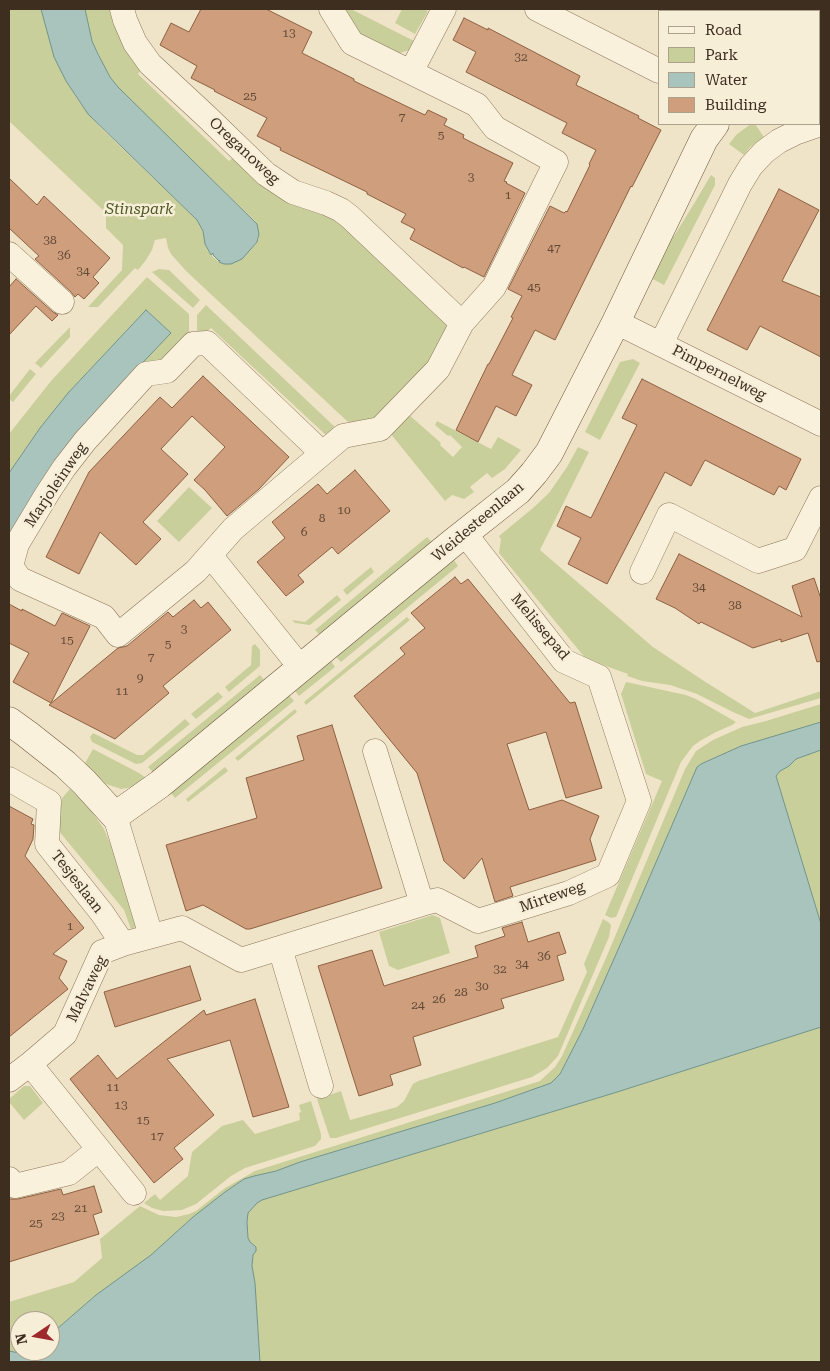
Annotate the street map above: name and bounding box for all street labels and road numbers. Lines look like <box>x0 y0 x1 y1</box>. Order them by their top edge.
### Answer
street label: Oreganoweg <box>205 114 283 188</box>
street label: Pimpernelweg <box>669 341 769 405</box>
street label: Marjoleinweg <box>21 439 91 531</box>
street label: Weidesteenlaan <box>428 478 528 566</box>
street label: Melissepad <box>507 590 573 664</box>
street label: Tesjeslaan <box>47 847 107 917</box>
street label: Mirteweg <box>517 877 587 917</box>
street label: Malvaweg <box>63 953 111 1025</box>

